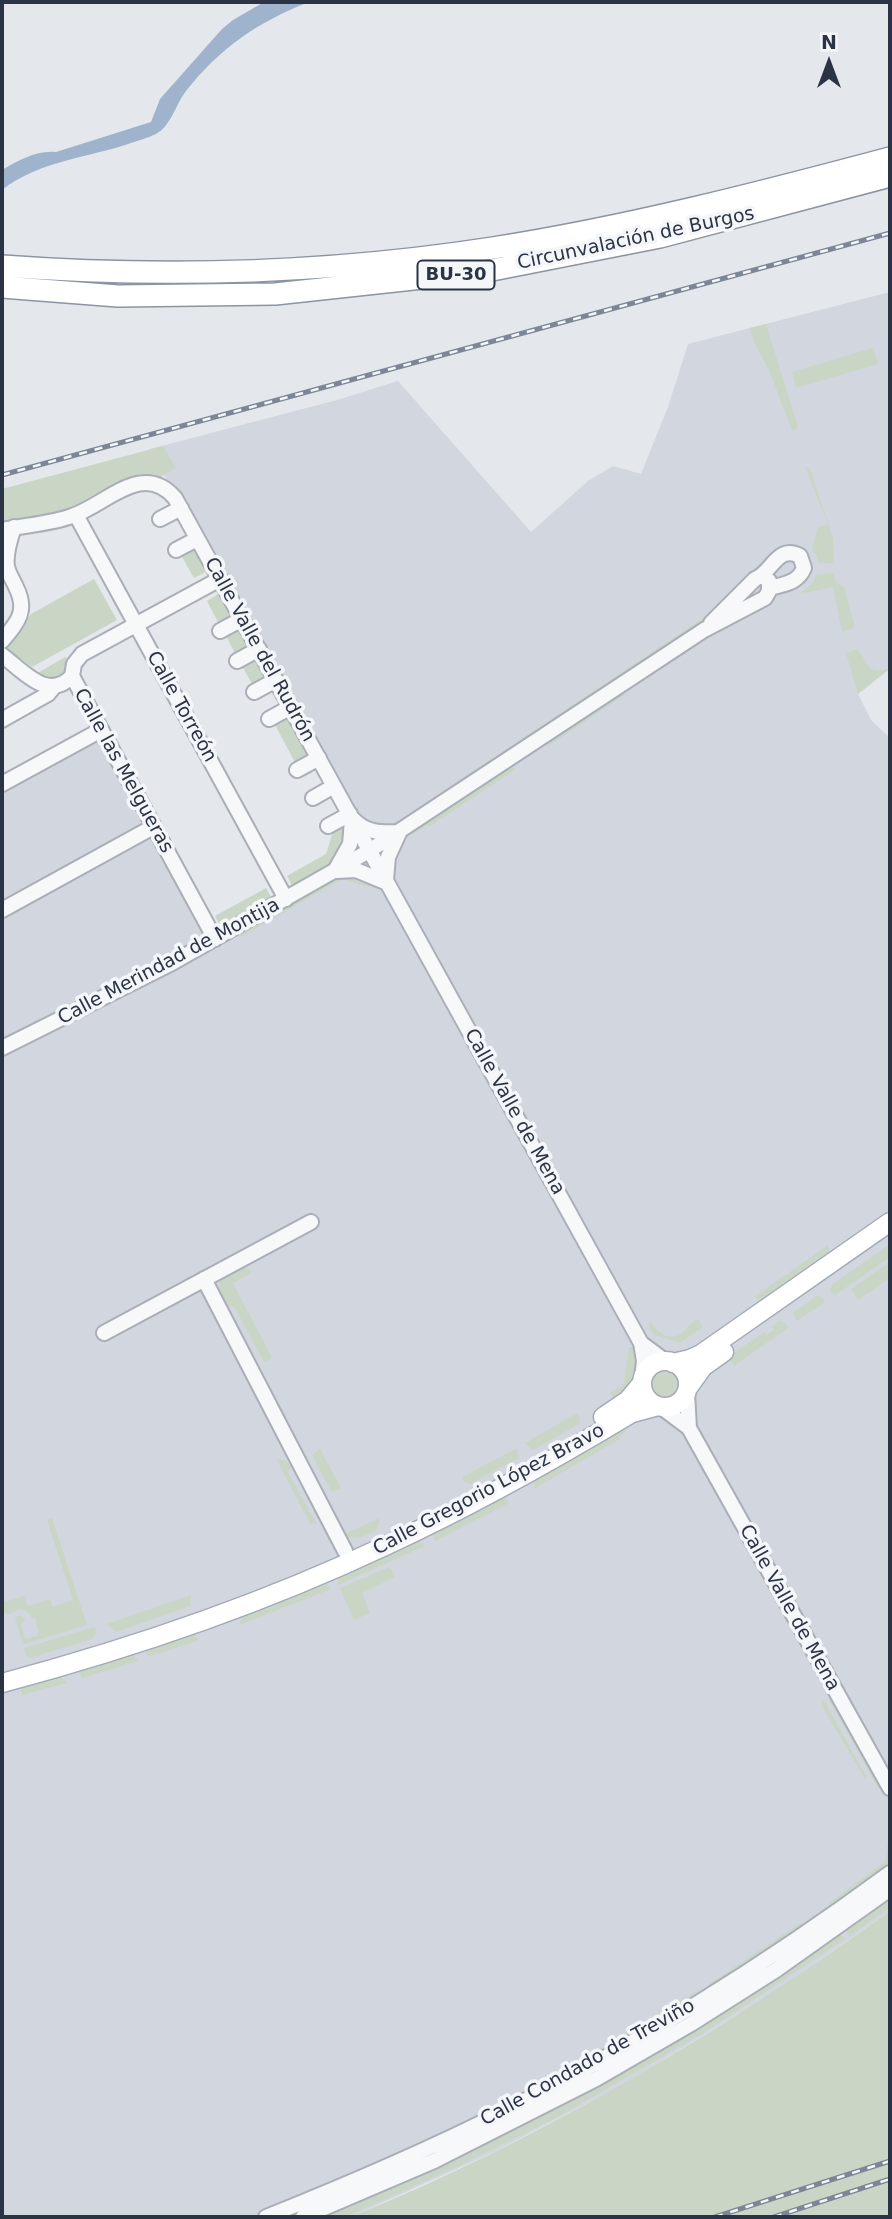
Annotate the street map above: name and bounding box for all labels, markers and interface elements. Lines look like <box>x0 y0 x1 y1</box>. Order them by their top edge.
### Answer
north arrow <box>794 28 864 98</box>
text: N <box>821 31 837 53</box>
street label: Circunvalación de Burgos <box>515 203 757 275</box>
road number: BU-30 <box>418 260 494 290</box>
street label: Calle Valle del Rudrón <box>199 554 319 746</box>
street label: Calle Torreón <box>141 647 221 767</box>
street label: Calle las Melgueras <box>68 685 178 857</box>
street label: Calle Merindad de Montija <box>54 894 284 1030</box>
street label: Calle Valle de Mena <box>459 1025 569 1199</box>
street label: Calle Gregorio López Bravo <box>370 1419 608 1561</box>
street label: Calle Valle de Mena <box>734 1521 844 1695</box>
street label: Calle Condado de Treviño <box>477 1995 699 2131</box>

